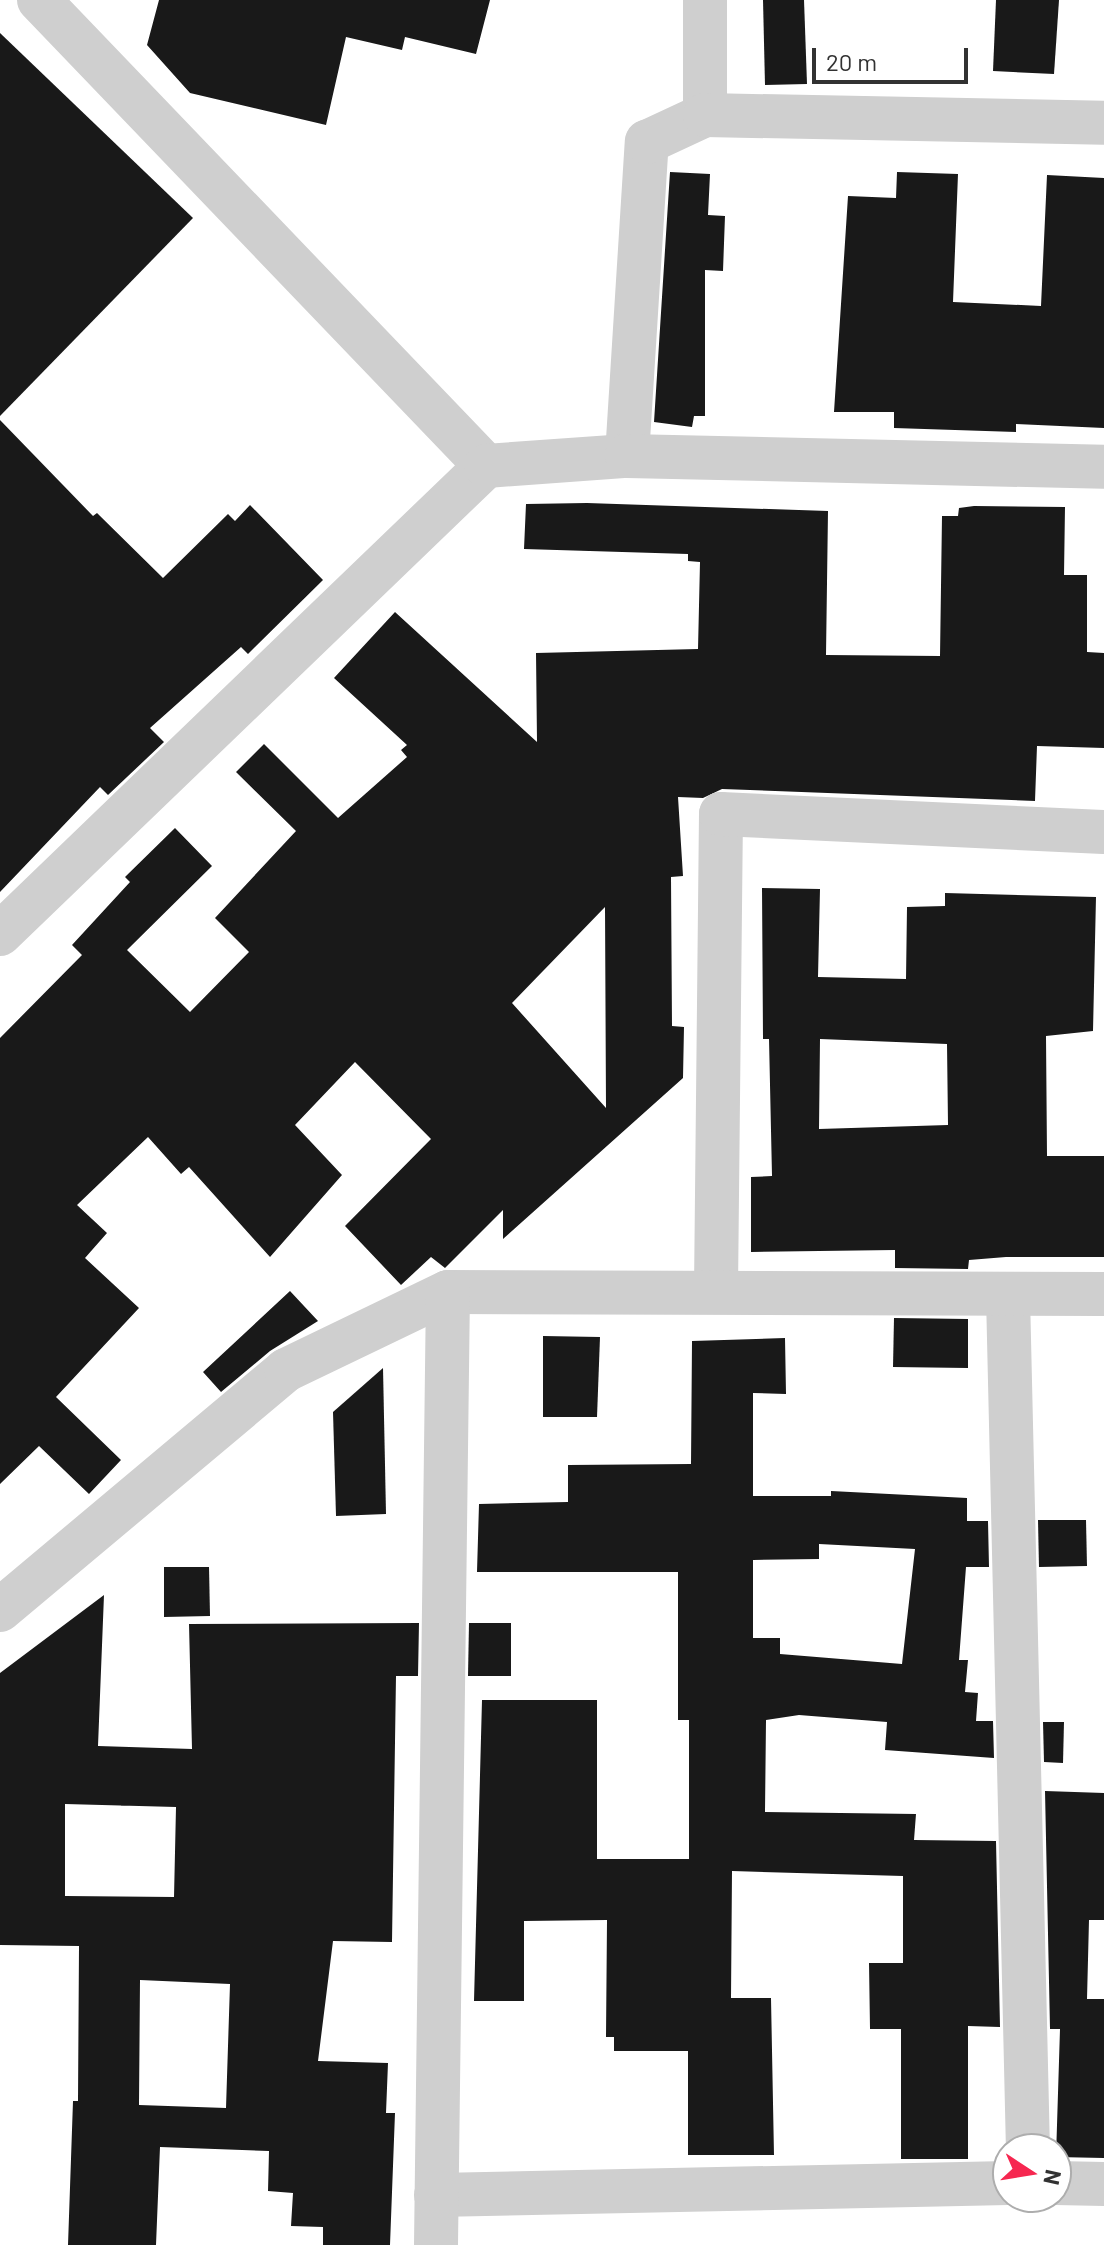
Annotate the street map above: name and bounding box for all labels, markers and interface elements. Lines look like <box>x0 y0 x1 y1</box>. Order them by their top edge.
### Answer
scale bar <box>816 32 972 82</box>
text: 20 m <box>826 47 877 76</box>
north arrow <box>992 2133 1072 2213</box>
text: N <box>1039 2168 1068 2187</box>

